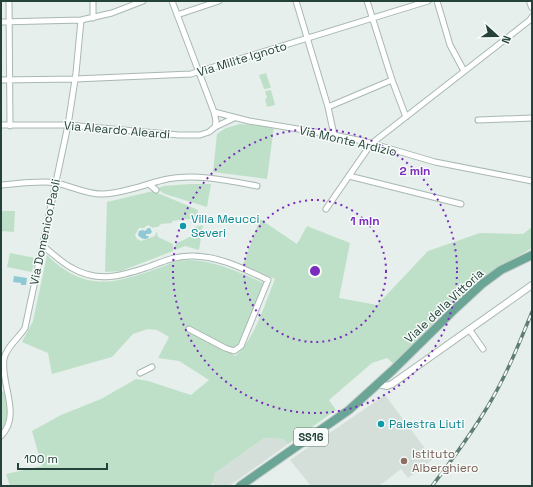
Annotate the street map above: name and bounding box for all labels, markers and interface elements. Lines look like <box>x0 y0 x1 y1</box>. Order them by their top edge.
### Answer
north arrow <box>477 16 517 56</box>
text: N <box>498 34 514 46</box>
street label: Via Milite Ignoto <box>195 38 289 80</box>
street label: Via Aleardo Aleardi <box>63 117 171 143</box>
street label: Via Monte Ardizio <box>298 122 398 160</box>
text: 2 min <box>399 163 431 179</box>
street label: Via Domenico Paoli <box>26 177 64 287</box>
place label: Villa Meucci Severi <box>191 211 259 241</box>
text: 1 min <box>350 213 380 229</box>
marker: Villa Meucci Severi <box>178 221 188 231</box>
centre of rings <box>308 264 322 278</box>
street label: Viale della Vittoria <box>401 265 487 347</box>
place label: Palestra Liuti <box>389 416 464 432</box>
marker: Palestra Liuti <box>376 419 386 429</box>
road number: SS16 <box>294 428 328 446</box>
scale bar <box>18 445 107 471</box>
place label: Istituto Alberghiero <box>412 446 478 476</box>
text: 100 m <box>24 451 58 467</box>
marker: Istituto Alberghiero <box>399 456 409 466</box>

